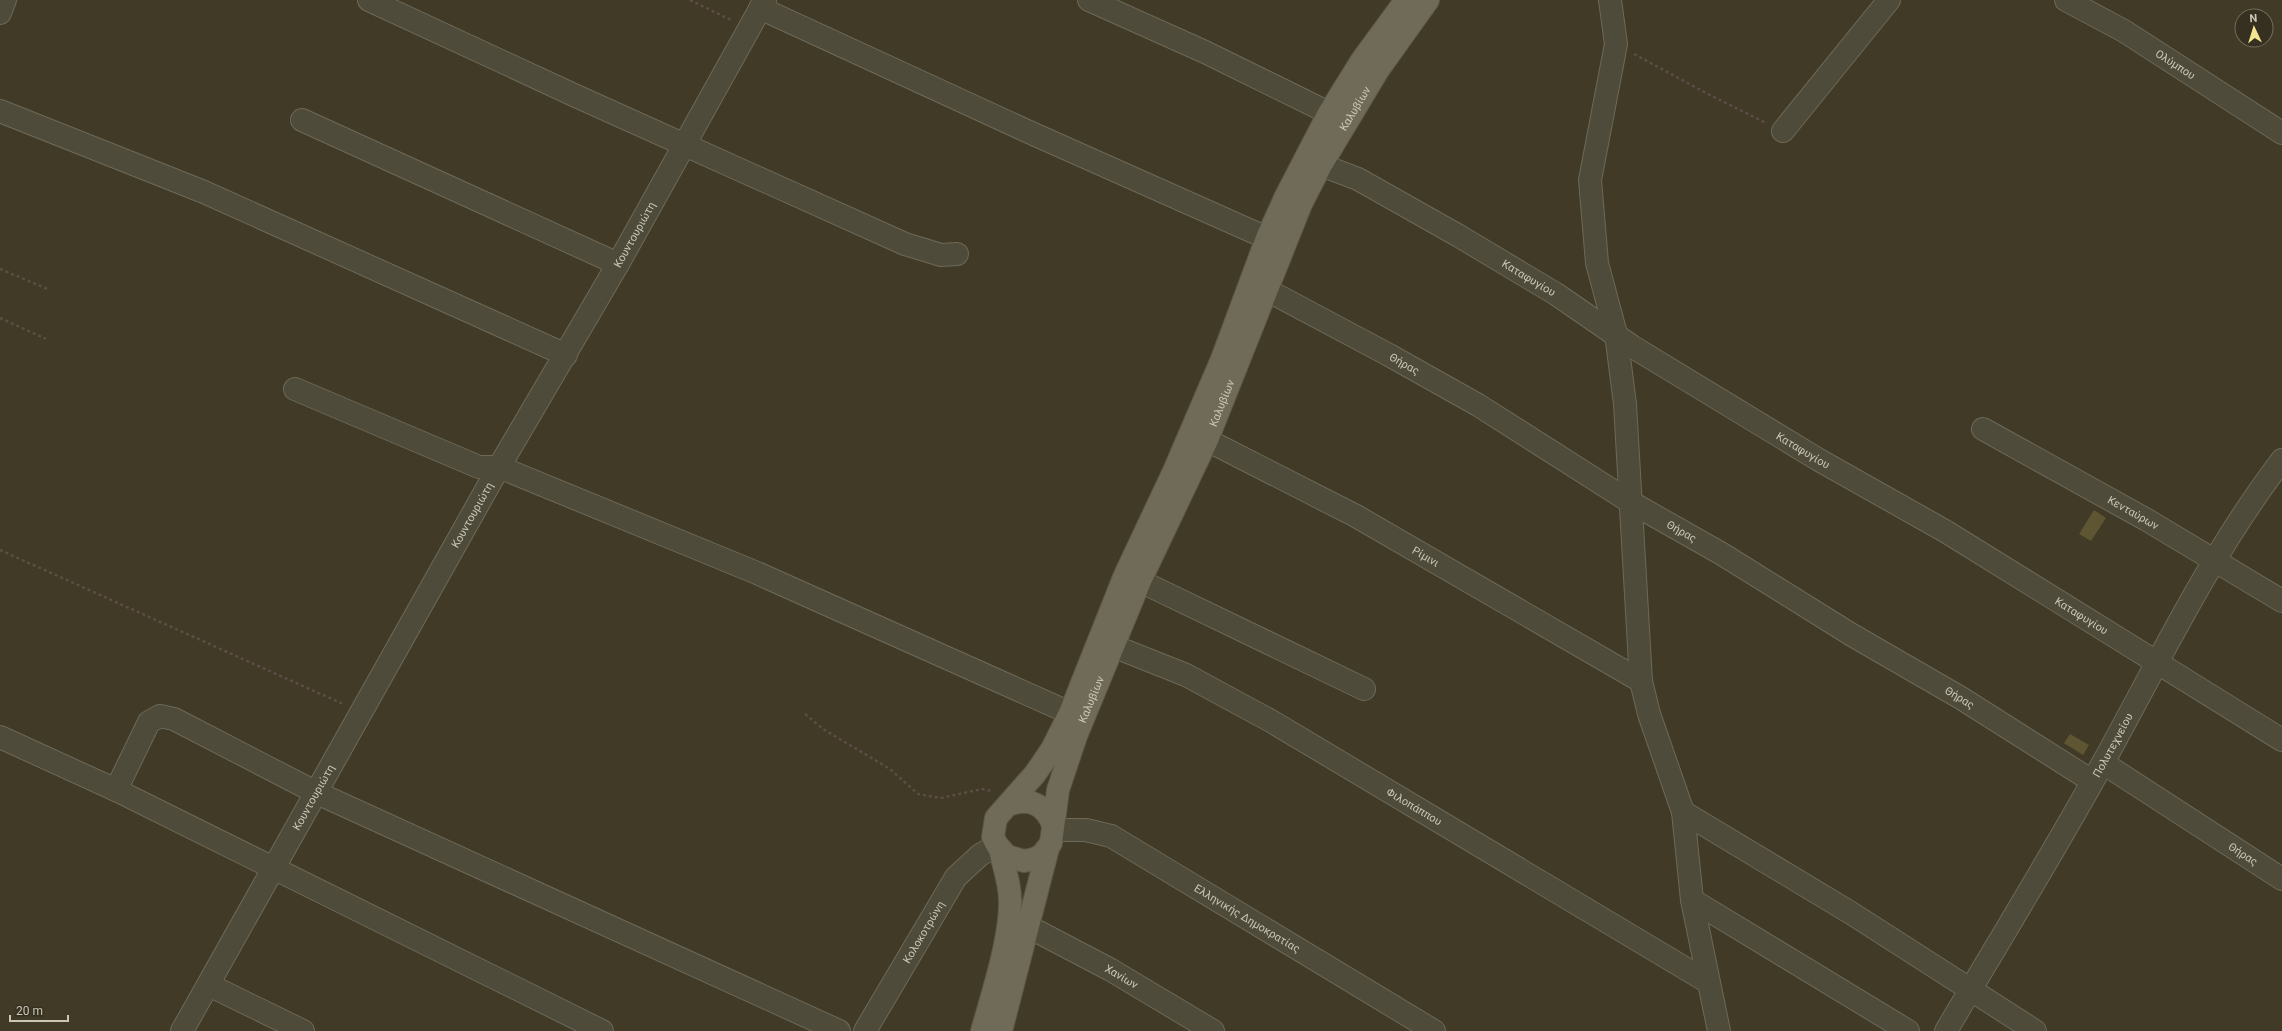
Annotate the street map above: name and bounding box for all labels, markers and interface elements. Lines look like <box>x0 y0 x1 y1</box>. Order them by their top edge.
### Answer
north arrow <box>2234 8 2274 48</box>
text: N <box>2249 12 2258 25</box>
street label: Ολύμπου <box>2153 47 2198 82</box>
street label: Καλυβίων <box>1337 83 1374 133</box>
street label: Κουντουριώτη <box>611 199 658 270</box>
street label: Καταφυγίου <box>1500 257 1558 299</box>
street label: Θήρας <box>1387 350 1422 377</box>
street label: Καλυβίων <box>1207 377 1237 428</box>
street label: Καταφυγίου <box>1774 429 1832 471</box>
street label: Κουντουριώτη <box>448 480 496 550</box>
street label: Κενταύρων <box>2105 493 2162 532</box>
street label: Θήρας <box>1665 518 1699 545</box>
street label: Ρίμινι <box>1410 544 1442 570</box>
street label: Καταφυγίου <box>2053 594 2111 637</box>
street label: Καλυβίων <box>1076 673 1107 725</box>
street label: Θήρας <box>1943 684 1977 711</box>
street label: Πολυτεχνείου <box>2090 711 2135 779</box>
street label: Κουντουριώτη <box>290 762 337 832</box>
street label: Φιλοπάππου <box>1384 785 1444 828</box>
street label: Θήρας <box>2226 840 2260 868</box>
street label: Ελληνικής Δημοκρατίας <box>1192 881 1303 955</box>
street label: Κολοκοτρώνη <box>900 898 947 966</box>
street label: Χανίων <box>1103 962 1141 992</box>
scale bar <box>10 997 68 1023</box>
text: 20 m <box>16 1004 43 1018</box>

